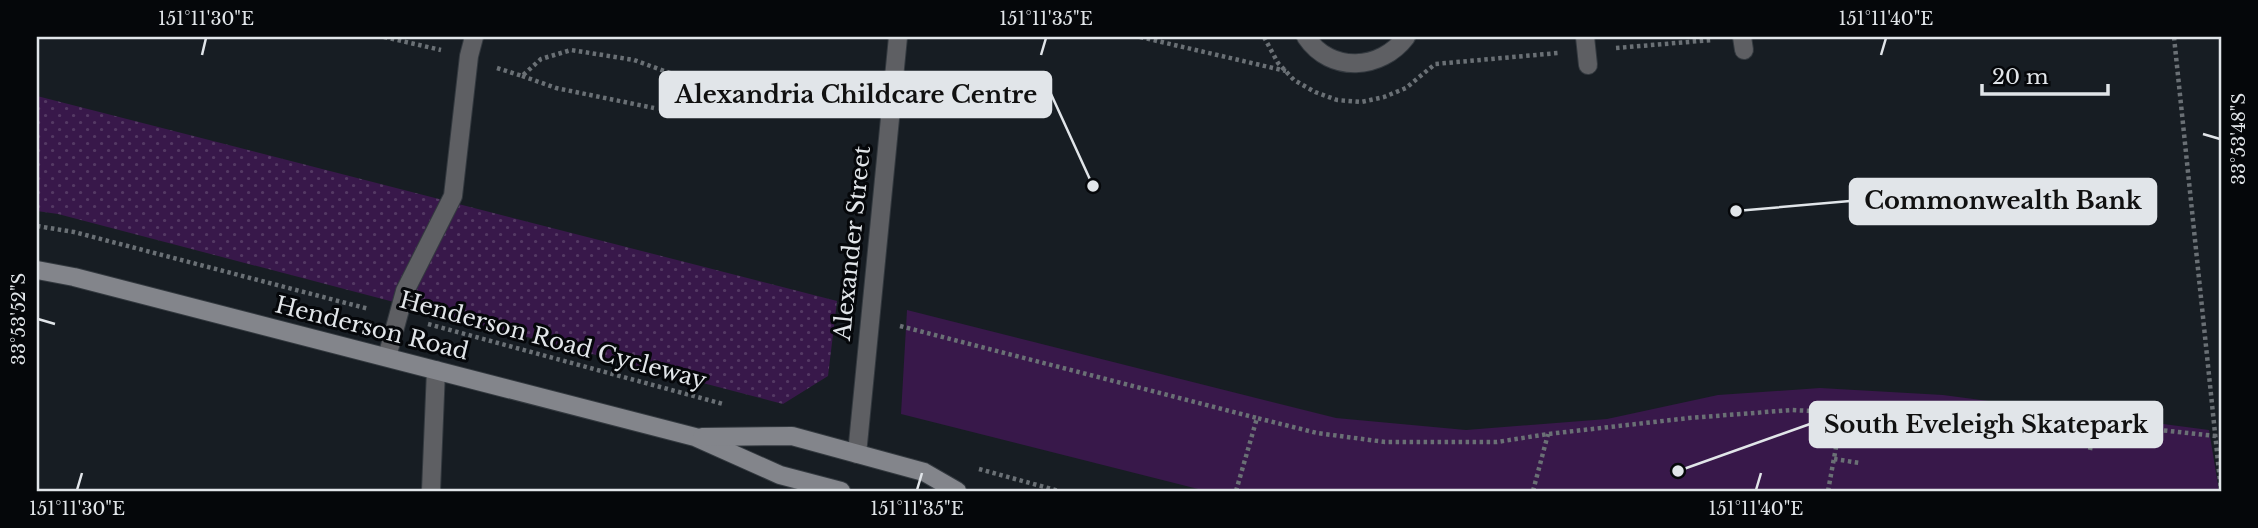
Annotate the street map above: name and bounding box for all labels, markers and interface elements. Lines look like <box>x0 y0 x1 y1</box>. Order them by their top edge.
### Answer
text: 151°11'30"E <box>158 8 254 30</box>
text: 151°11'35"E <box>999 8 1093 30</box>
text: 151°11'40"E <box>1839 8 1933 30</box>
scale bar <box>1982 52 2108 96</box>
text: 20 m <box>1992 64 2049 90</box>
callout: Alexandria Childcare Centre <box>660 72 1051 117</box>
text: Alexandria Childcare Centre <box>674 80 1037 109</box>
text: 33°53'48"S <box>2228 93 2250 185</box>
street label: Alexander Street <box>828 144 876 343</box>
callout: Commonwealth Bank <box>1850 179 2156 224</box>
text: Commonwealth Bank <box>1864 186 2143 215</box>
text: 33°53'52"S <box>8 273 30 365</box>
street label: Henderson Road Cycleway <box>396 285 710 395</box>
street label: Henderson Road <box>272 290 472 366</box>
callout: South Eveleigh Skatepark <box>1810 402 2162 447</box>
text: South Eveleigh Skatepark <box>1824 410 2149 439</box>
text: 151°11'30"E <box>29 498 125 520</box>
text: 151°11'35"E <box>870 498 964 520</box>
text: 151°11'40"E <box>1709 498 1803 520</box>

